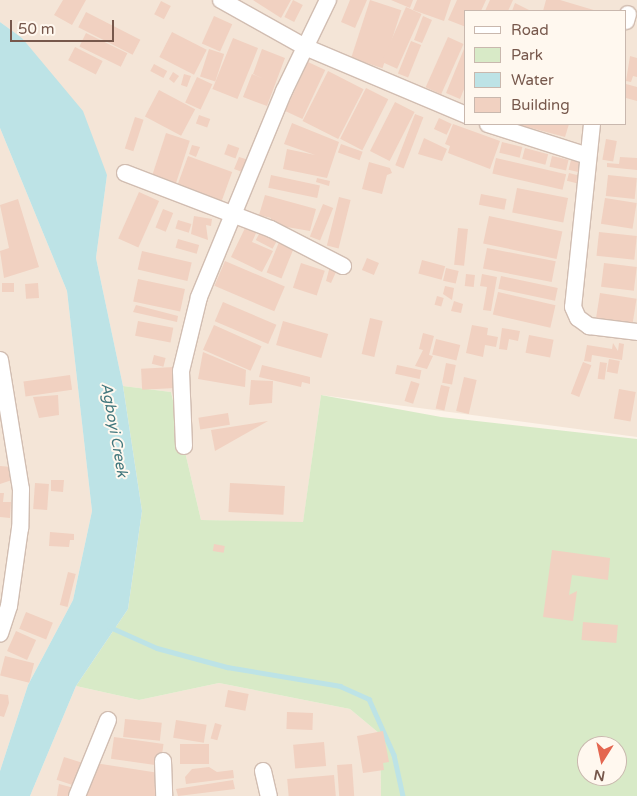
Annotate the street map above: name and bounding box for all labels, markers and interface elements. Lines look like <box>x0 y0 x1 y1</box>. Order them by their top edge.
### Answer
scale bar <box>12 10 116 42</box>
legend <box>464 10 627 125</box>
text: 50 m <box>18 20 55 38</box>
text: Road <box>511 21 549 39</box>
text: Park <box>511 46 543 64</box>
text: Water <box>511 71 554 89</box>
text: Building <box>511 96 570 114</box>
water label: Agboyi Creek <box>97 381 131 479</box>
north arrow <box>577 736 627 786</box>
text: N <box>592 766 606 785</box>

